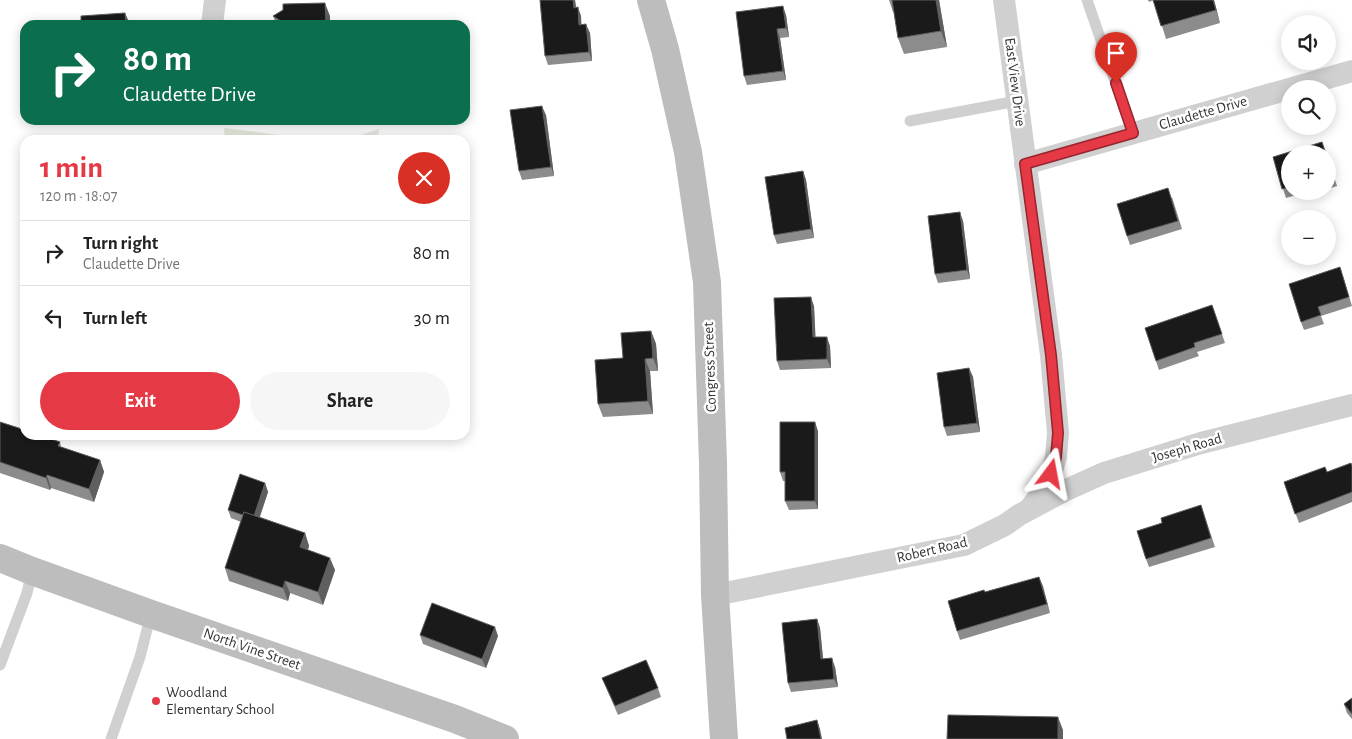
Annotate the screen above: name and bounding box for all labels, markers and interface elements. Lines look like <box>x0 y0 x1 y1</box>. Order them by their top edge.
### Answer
map controls <box>1281 15 1336 265</box>
button: sound <box>1281 15 1336 70</box>
pin <box>1095 32 1137 83</box>
street label: East View Drive <box>1002 37 1028 127</box>
icon: arrive <box>1102 39 1130 67</box>
icon: right <box>40 40 105 105</box>
text: 80 m <box>123 42 192 77</box>
button: search <box>1281 80 1336 135</box>
text: Claudette Drive <box>123 83 256 105</box>
street label: Claudette Drive <box>1157 93 1249 133</box>
button: + <box>1281 145 1336 200</box>
button: close <box>398 152 450 204</box>
text: 1 min <box>40 153 103 183</box>
text: 120 m · 18:07 <box>40 188 118 204</box>
button: − <box>1281 210 1336 265</box>
text: Turn right <box>83 234 158 253</box>
icon: right <box>40 239 68 267</box>
text: 80 m <box>413 244 450 263</box>
text: Claudette Drive <box>83 256 180 272</box>
icon: left <box>40 304 68 332</box>
text: Turn left <box>83 309 147 328</box>
text: 30 m <box>414 309 450 328</box>
street label: Congress Street <box>701 321 719 412</box>
button: Exit <box>40 372 240 430</box>
button: Share <box>250 372 450 430</box>
street label: Joseph Road <box>1150 431 1224 465</box>
position arrow <box>1024 447 1076 499</box>
street label: Robert Road <box>895 535 969 565</box>
street label: North Vine Street <box>202 625 303 673</box>
place label: Woodland Elementary School <box>166 685 275 717</box>
marker: Woodland Elementary School <box>150 695 162 707</box>

